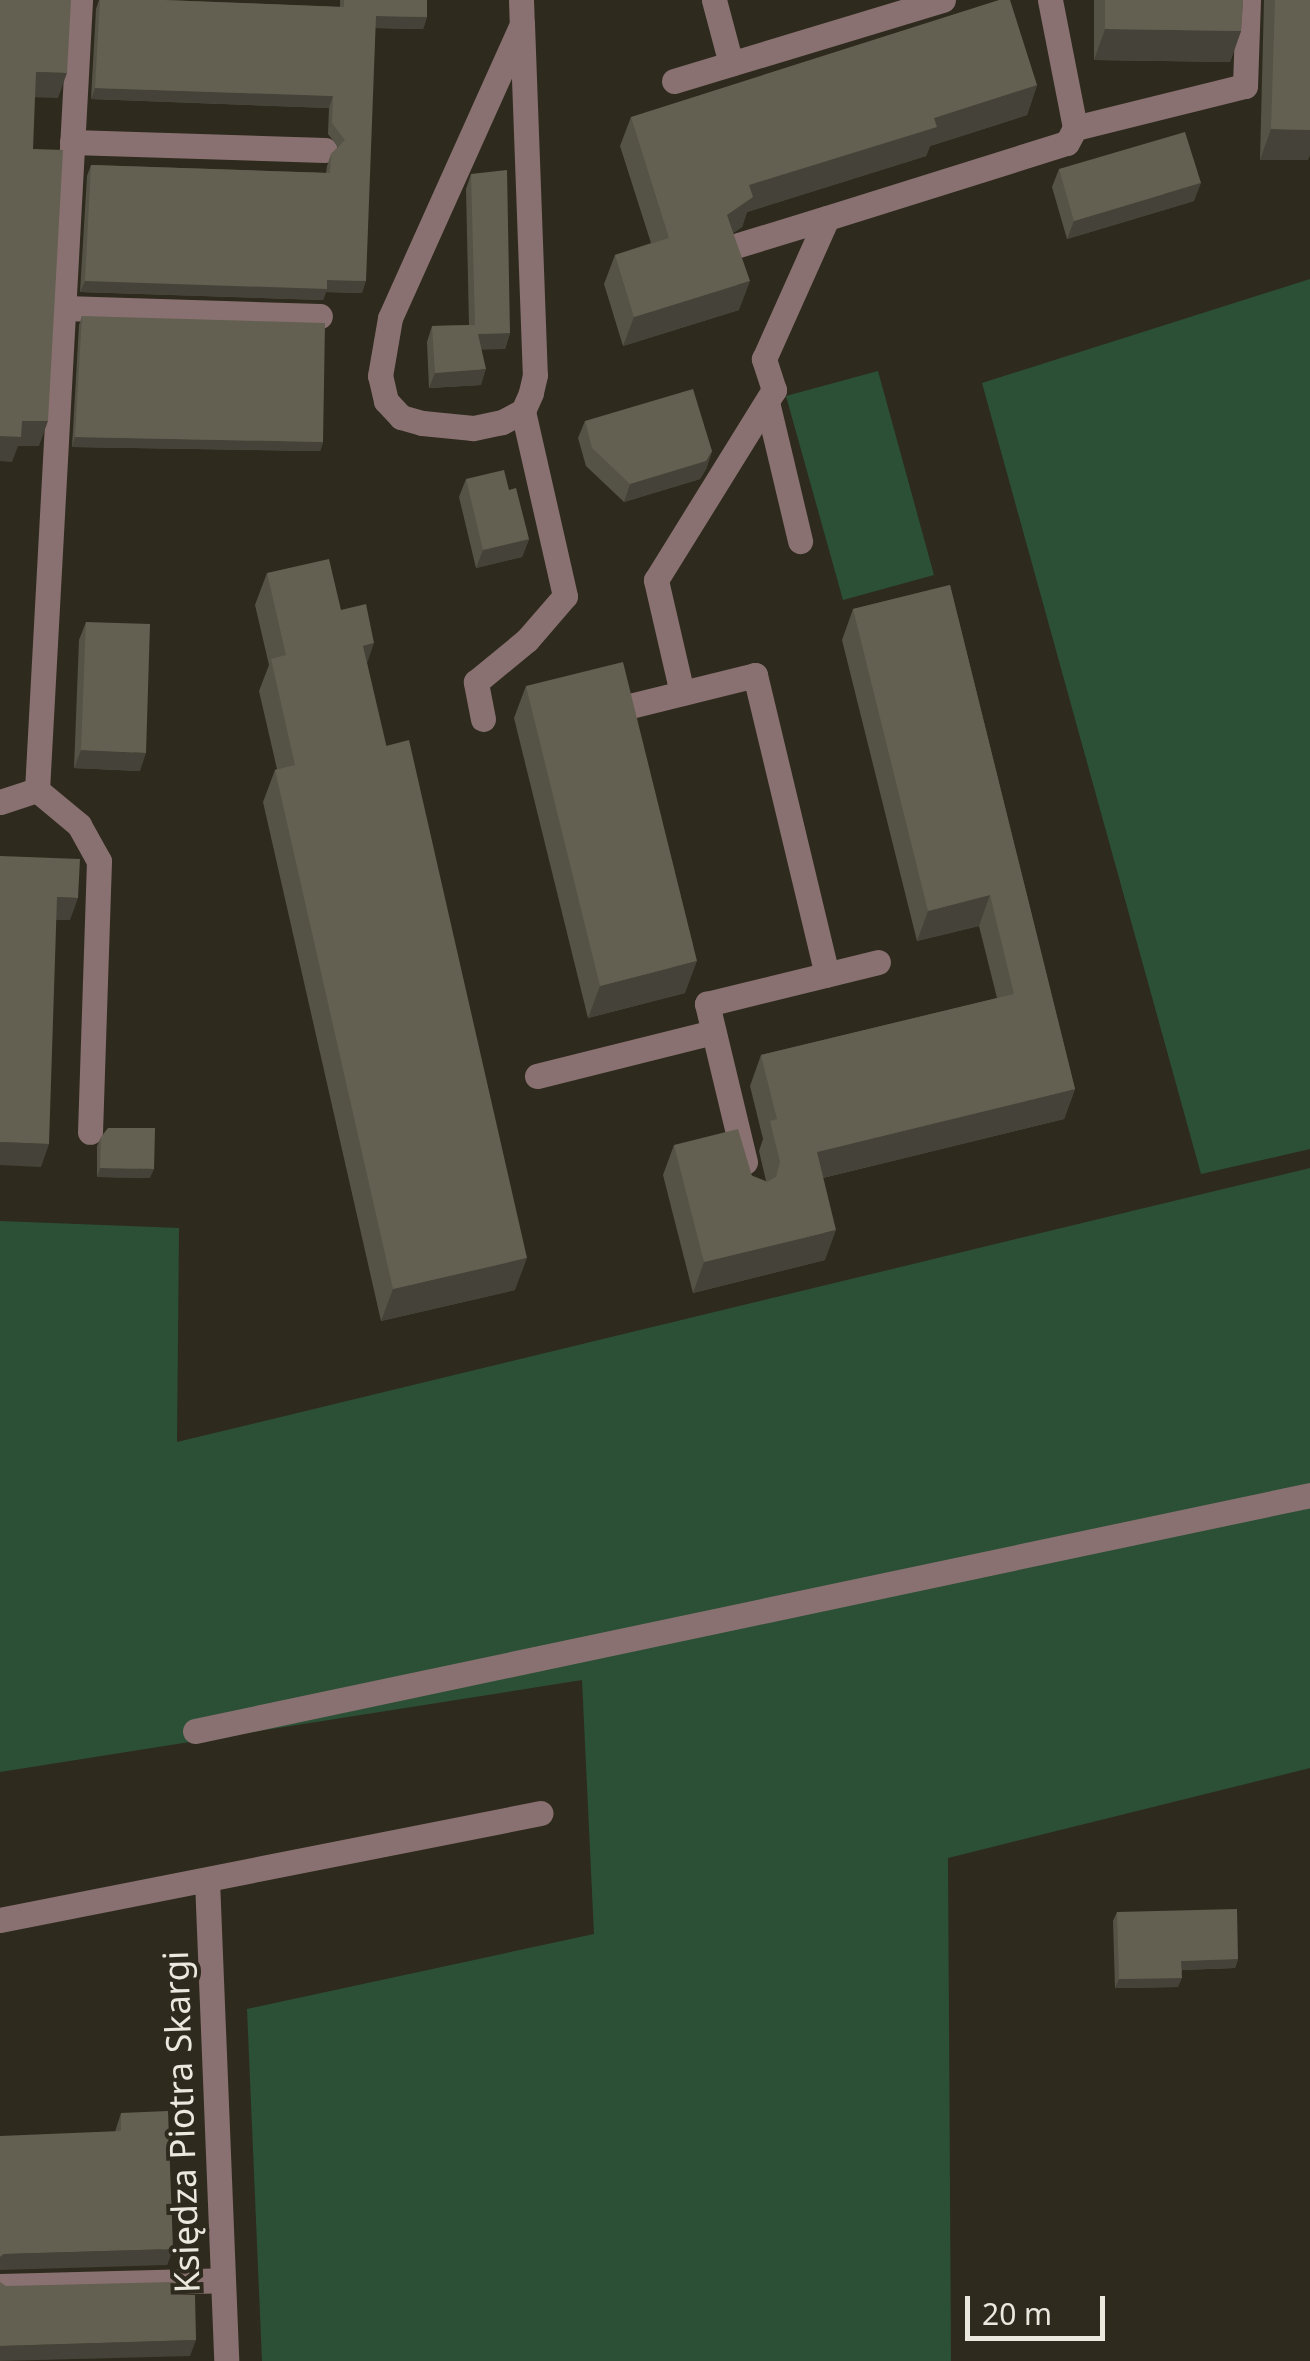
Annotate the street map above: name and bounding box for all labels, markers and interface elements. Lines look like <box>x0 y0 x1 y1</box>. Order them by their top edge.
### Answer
street label: Księdza Piotra Skargi <box>154 1950 208 2294</box>
scale bar <box>970 2276 1110 2338</box>
text: 20 m <box>982 2293 1052 2334</box>

